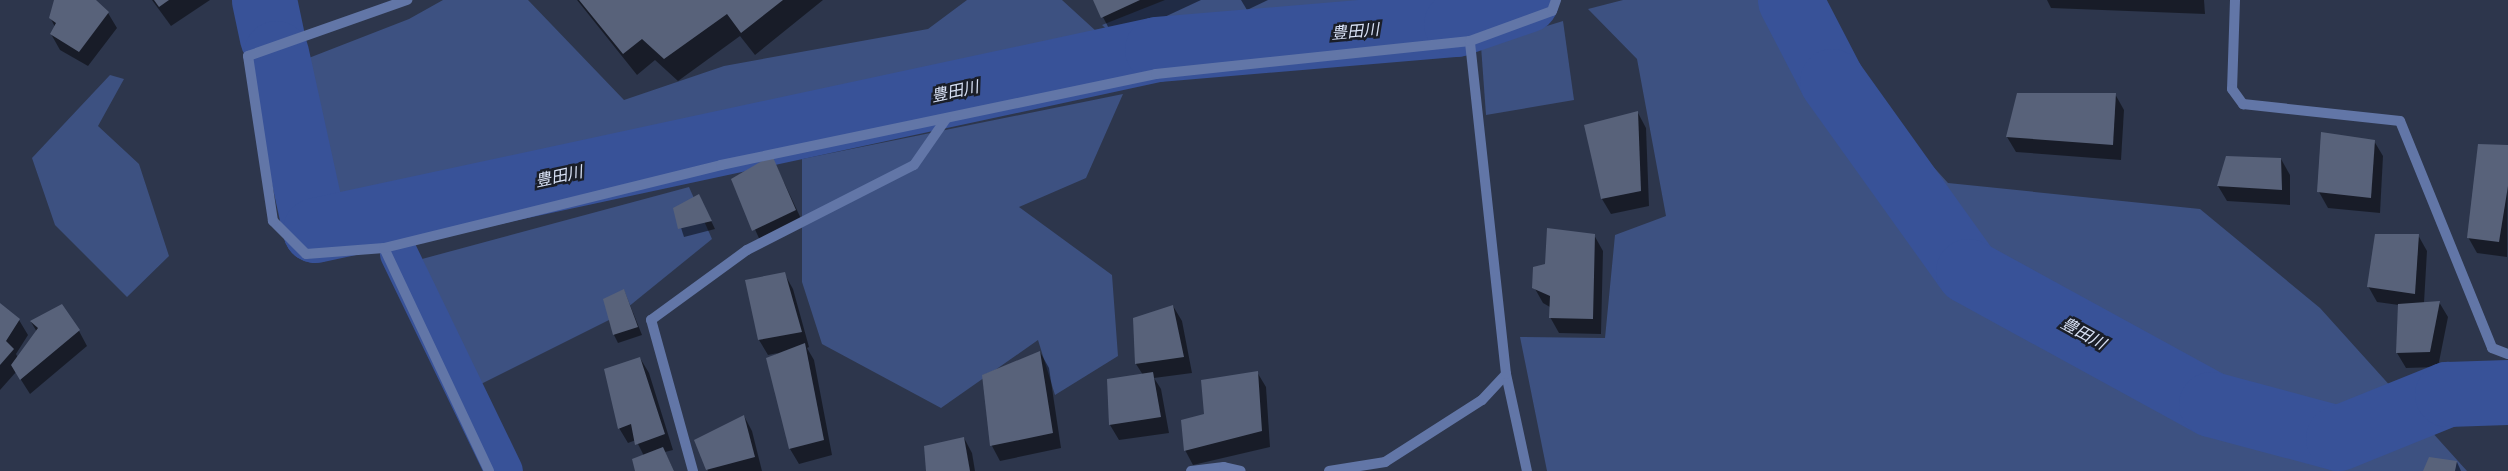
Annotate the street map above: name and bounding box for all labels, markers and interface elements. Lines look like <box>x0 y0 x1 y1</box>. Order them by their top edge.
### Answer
water label: 豊田川 <box>1330 20 1380 44</box>
water label: 豊田川 <box>930 78 980 106</box>
water label: 豊田川 <box>534 163 584 191</box>
water label: 豊田川 <box>2057 314 2109 354</box>

